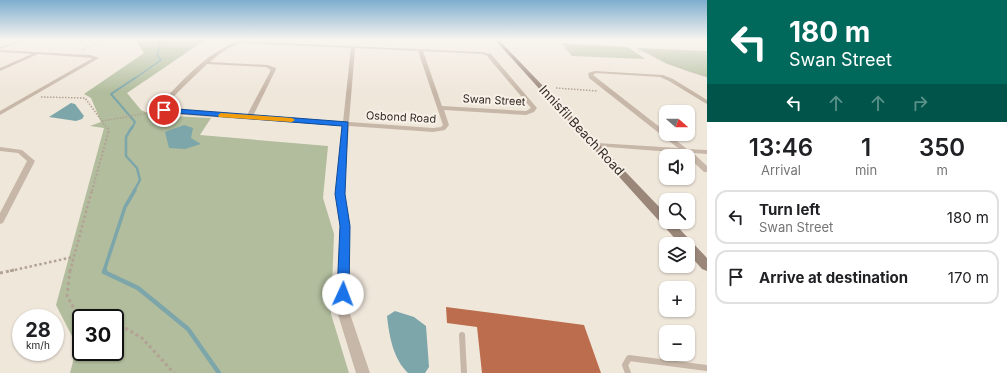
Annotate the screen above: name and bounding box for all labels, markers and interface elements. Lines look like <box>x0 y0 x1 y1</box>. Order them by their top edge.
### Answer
text: 180 m <box>789 15 870 49</box>
icon: left <box>723 16 775 68</box>
text: Swan Street <box>789 49 892 70</box>
street label: Innisfil Beach Road <box>536 82 628 178</box>
street label: Swan Street <box>462 91 526 109</box>
icon: left <box>783 92 805 114</box>
icon: ahead <box>825 92 847 114</box>
icon: ahead <box>867 92 889 114</box>
icon: right <box>909 92 931 114</box>
pin <box>147 93 181 127</box>
icon: arrive <box>153 99 175 121</box>
north arrow <box>659 105 695 141</box>
map controls <box>659 105 695 361</box>
street label: Osbond Road <box>365 108 437 126</box>
text: 13:46 <box>749 133 813 162</box>
text: 1 <box>861 133 871 162</box>
text: 350 <box>919 133 965 162</box>
button: sound <box>659 149 695 185</box>
text: Arrival <box>761 162 801 178</box>
text: min <box>855 162 877 178</box>
text: m <box>936 162 948 178</box>
button: search <box>659 193 695 229</box>
text: Turn left <box>759 200 820 219</box>
icon: left <box>725 206 747 228</box>
text: 180 m <box>947 208 989 227</box>
text: Swan Street <box>759 219 833 235</box>
button: layers <box>659 237 695 273</box>
icon: arrive <box>725 266 747 288</box>
text: Arrive at destination <box>759 268 908 287</box>
text: 170 m <box>948 268 989 287</box>
position arrow <box>322 273 364 315</box>
button: + <box>659 281 695 317</box>
speed limit sign: 30 <box>72 309 124 361</box>
text: 28 <box>25 318 51 342</box>
button: − <box>659 325 695 361</box>
text: km/h <box>26 339 50 351</box>

